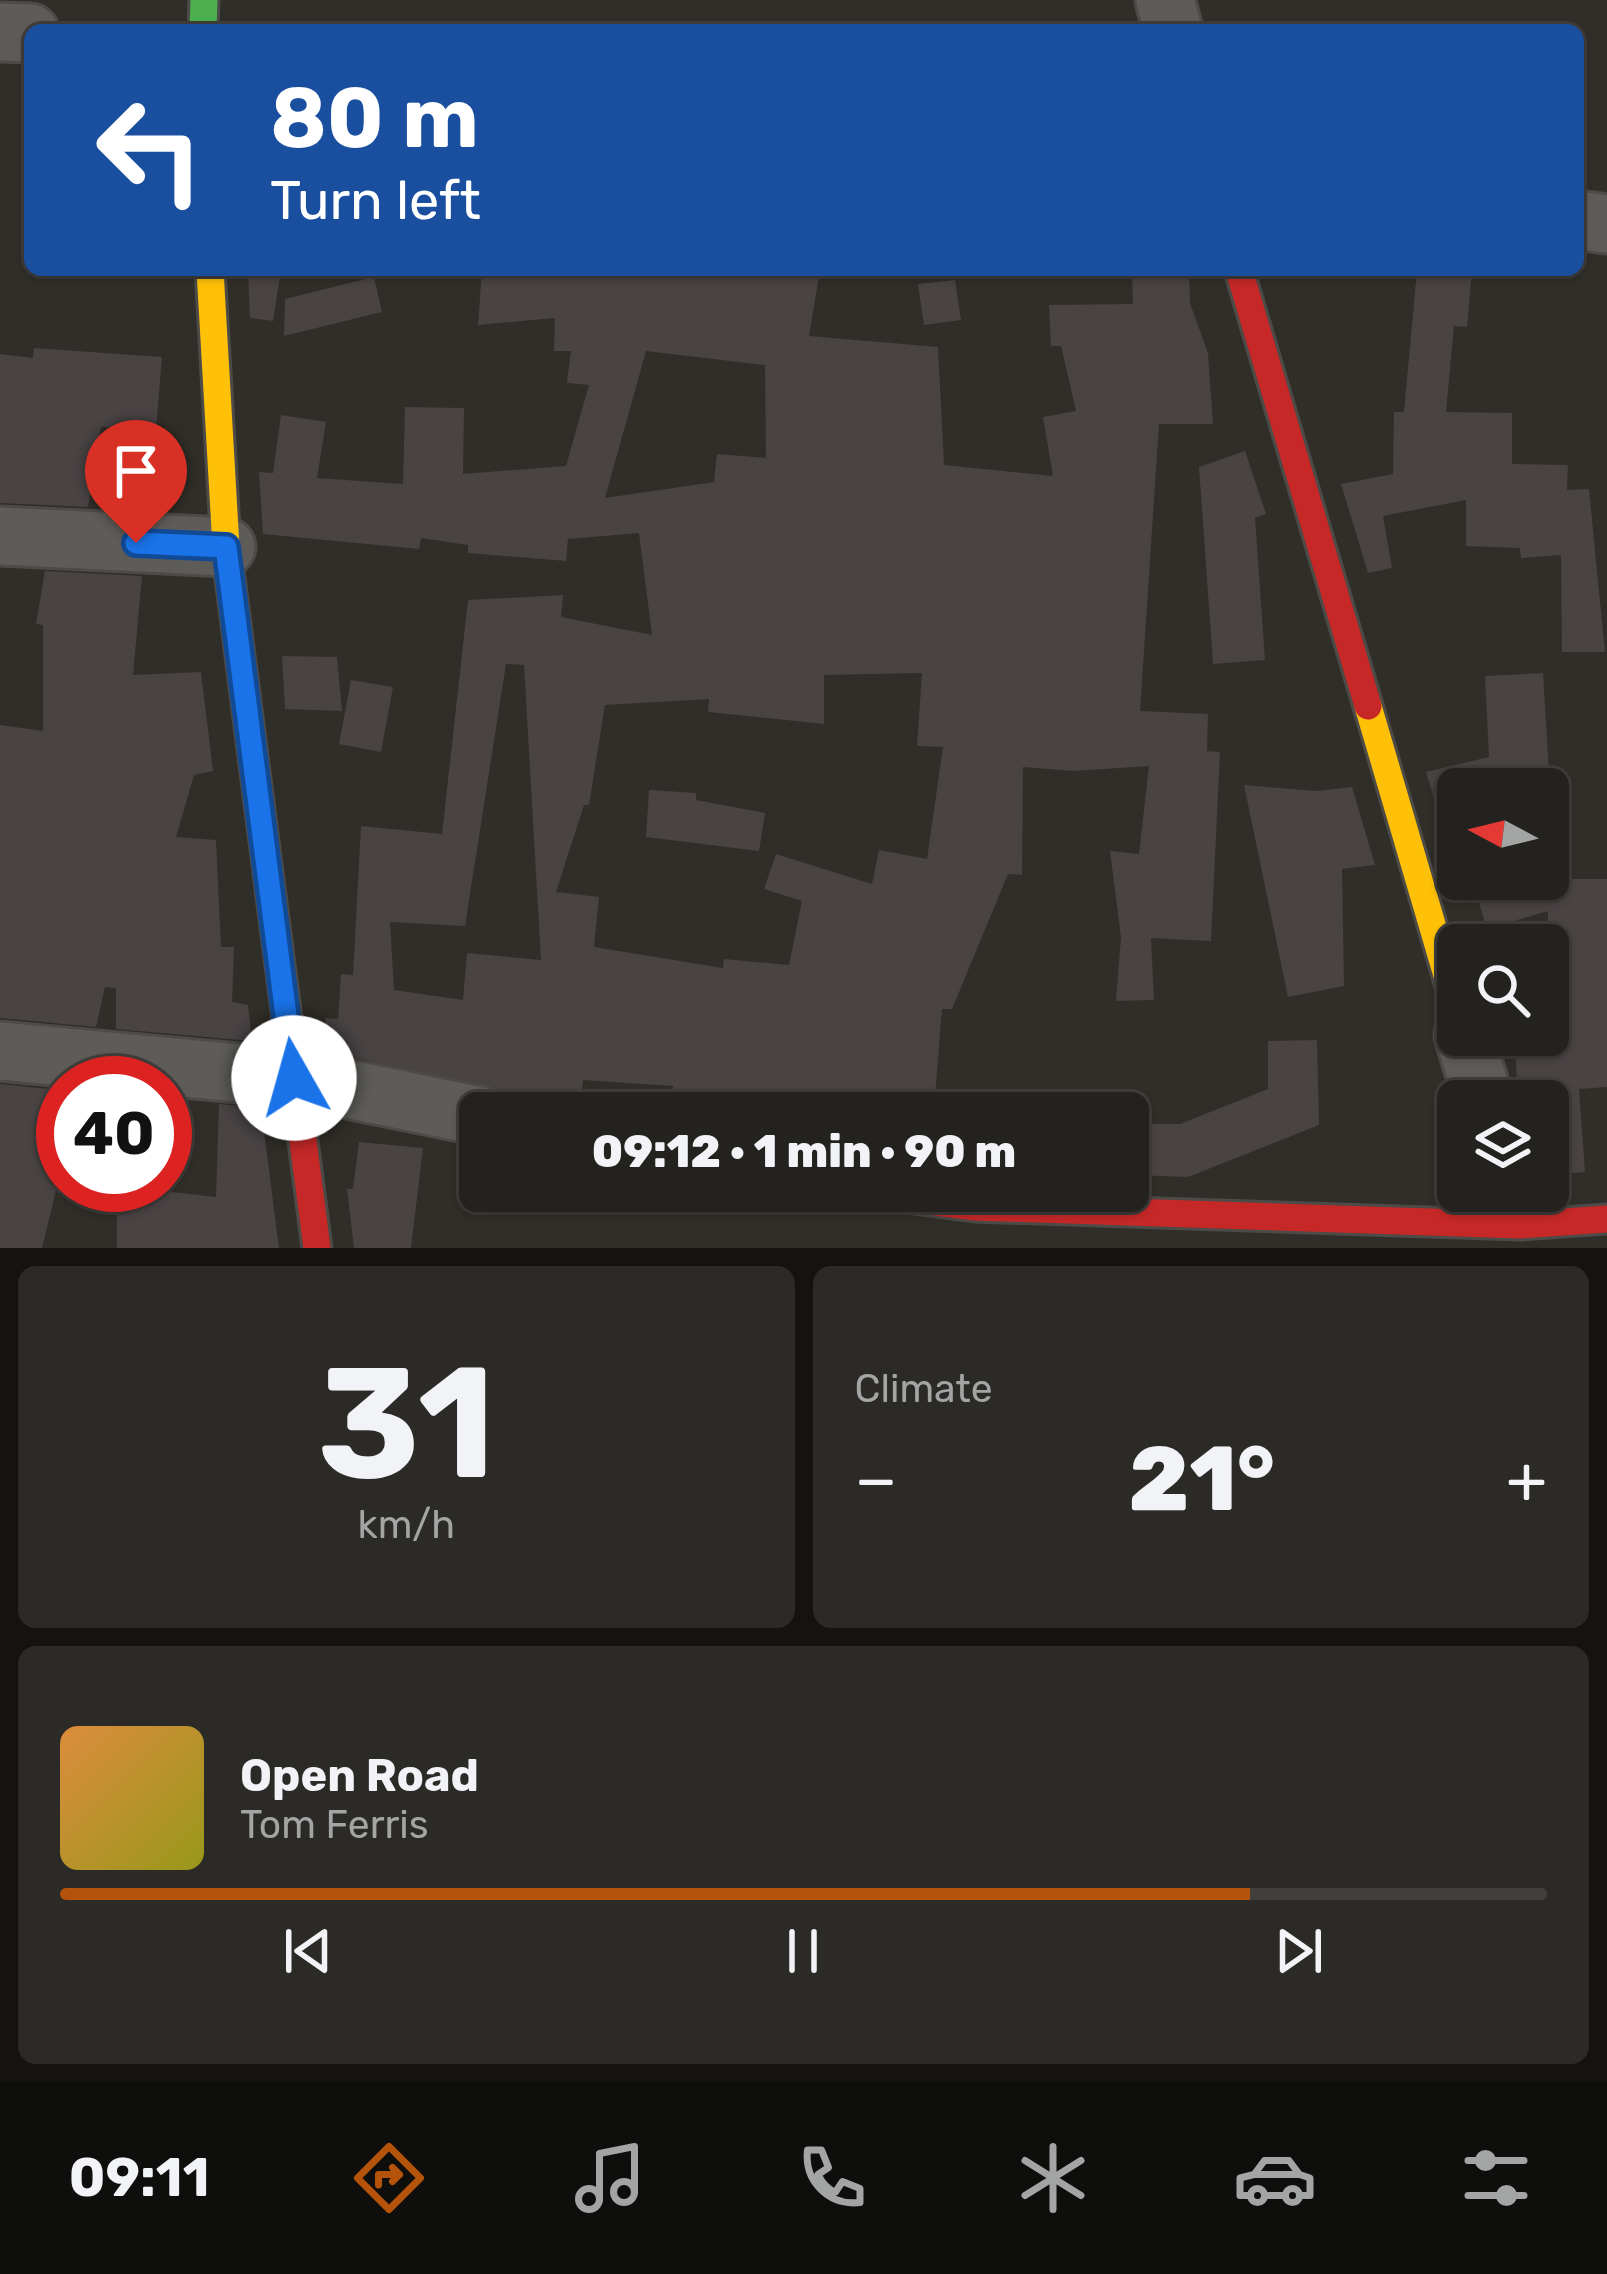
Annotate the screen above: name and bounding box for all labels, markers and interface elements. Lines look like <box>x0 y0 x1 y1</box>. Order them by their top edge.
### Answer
text: 80 m <box>270 68 479 168</box>
icon: left <box>72 72 228 228</box>
text: Turn left <box>270 169 481 233</box>
pin <box>85 420 187 543</box>
icon: arrive <box>103 438 169 504</box>
north arrow <box>1437 768 1569 900</box>
map controls <box>1437 768 1569 1212</box>
button: search <box>1437 924 1569 1056</box>
position arrow <box>231 1015 357 1141</box>
speed limit sign: 40 <box>36 1056 192 1212</box>
button: layers <box>1437 1080 1569 1212</box>
text: 09:12 · 1 min · 90 m <box>592 1125 1016 1178</box>
text: 31 <box>317 1331 495 1516</box>
text: Climate <box>855 1366 993 1412</box>
text: 21° <box>1129 1426 1275 1533</box>
text: − <box>855 1440 897 1519</box>
text: + <box>1506 1440 1547 1519</box>
text: km/h <box>358 1502 455 1548</box>
text: Open Road <box>240 1749 479 1802</box>
text: Tom Ferris <box>240 1802 429 1848</box>
icon: previous <box>275 1918 341 1984</box>
icon: pause <box>770 1918 836 1984</box>
icon: next <box>1266 1918 1332 1984</box>
icon: directions <box>347 2136 431 2220</box>
icon: music <box>568 2136 652 2220</box>
icon: phone <box>790 2136 874 2220</box>
icon: climate <box>1011 2136 1095 2220</box>
icon: car <box>1233 2136 1317 2220</box>
icon: filters <box>1454 2136 1538 2220</box>
text: 09:11 <box>69 2146 210 2210</box>

